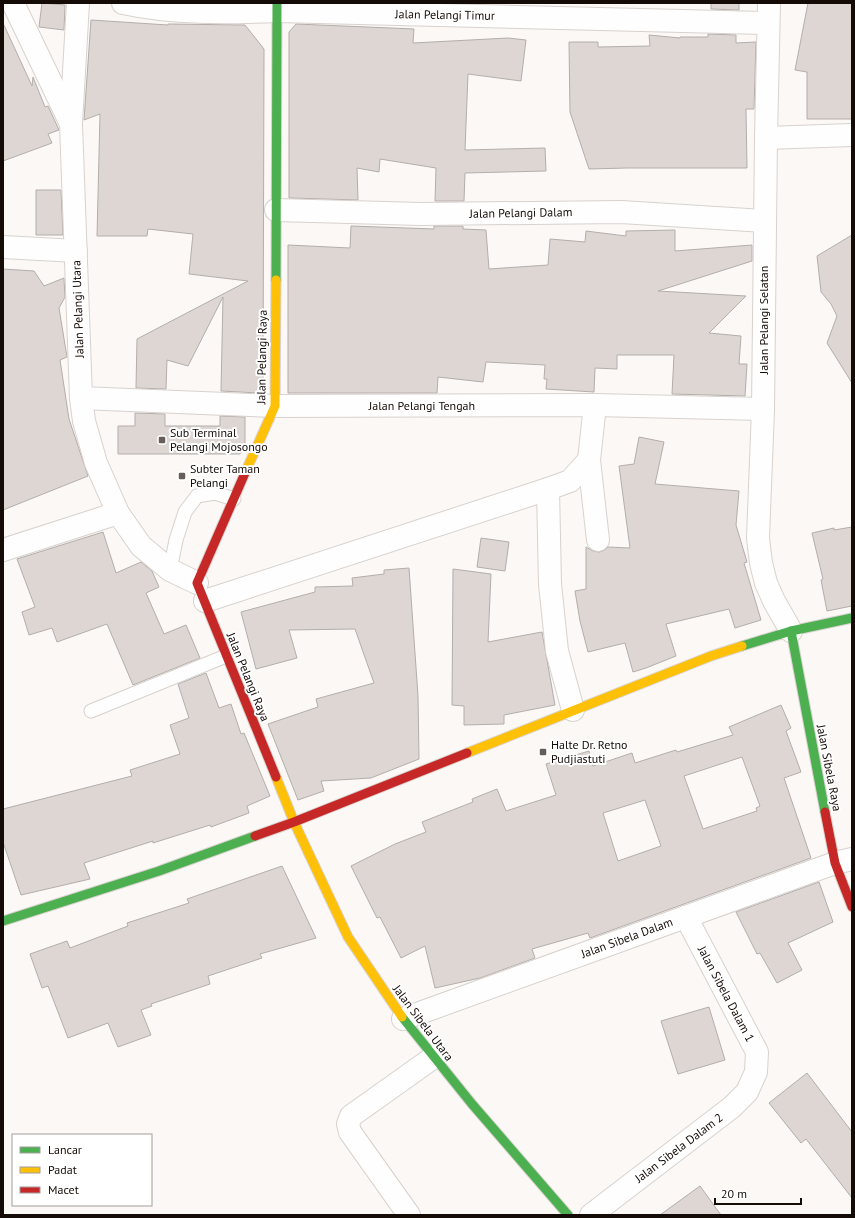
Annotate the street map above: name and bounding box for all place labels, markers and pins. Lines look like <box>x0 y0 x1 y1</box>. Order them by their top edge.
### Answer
place label: Sub Terminal Pelangi Mojosongo <box>170 425 268 454</box>
marker: Sub Terminal Pelangi Mojosongo <box>157 435 167 445</box>
place label: Subter Taman Pelangi <box>190 461 260 490</box>
marker: Subter Taman Pelangi <box>177 471 187 481</box>
place label: Halte Dr. Retno Pudjiastuti <box>551 737 628 766</box>
marker: Halte Dr. Retno Pudjiastuti <box>538 747 548 757</box>

